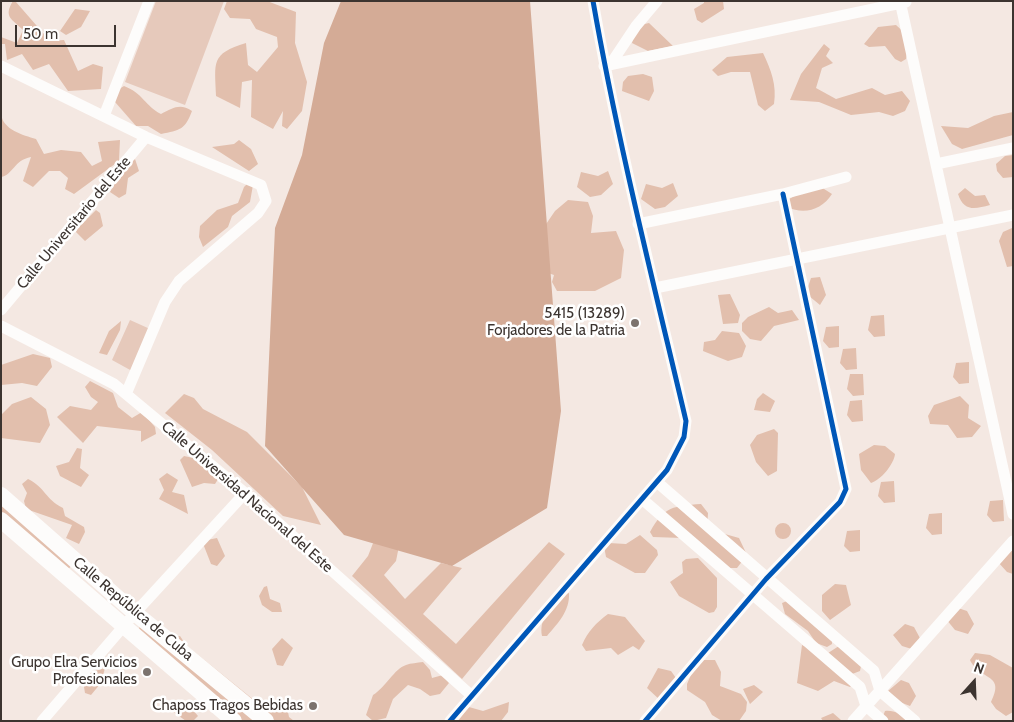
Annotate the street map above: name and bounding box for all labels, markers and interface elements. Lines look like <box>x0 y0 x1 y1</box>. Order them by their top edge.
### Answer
scale bar <box>18 15 119 47</box>
text: 50 m <box>23 25 58 43</box>
street label: Calle Universitario del Este <box>13 153 135 293</box>
place label: 5415 (13289) Forjadores de la Patria <box>487 305 625 340</box>
marker: 5415 (13289) Forjadores de la Patria <box>629 317 641 329</box>
street label: Calle Universidad Nacional del Este <box>158 418 336 576</box>
street label: Calle República de Cuba <box>69 553 197 665</box>
place label: Grupo Elra Servicios Profesionales <box>11 654 137 689</box>
north arrow <box>949 657 999 707</box>
text: N <box>971 658 987 678</box>
marker: Grupo Elra Servicios Profesionales <box>141 666 153 678</box>
place label: Chaposs Tragos Bebidas <box>152 697 303 715</box>
marker: Chaposs Tragos Bebidas <box>307 700 319 712</box>

